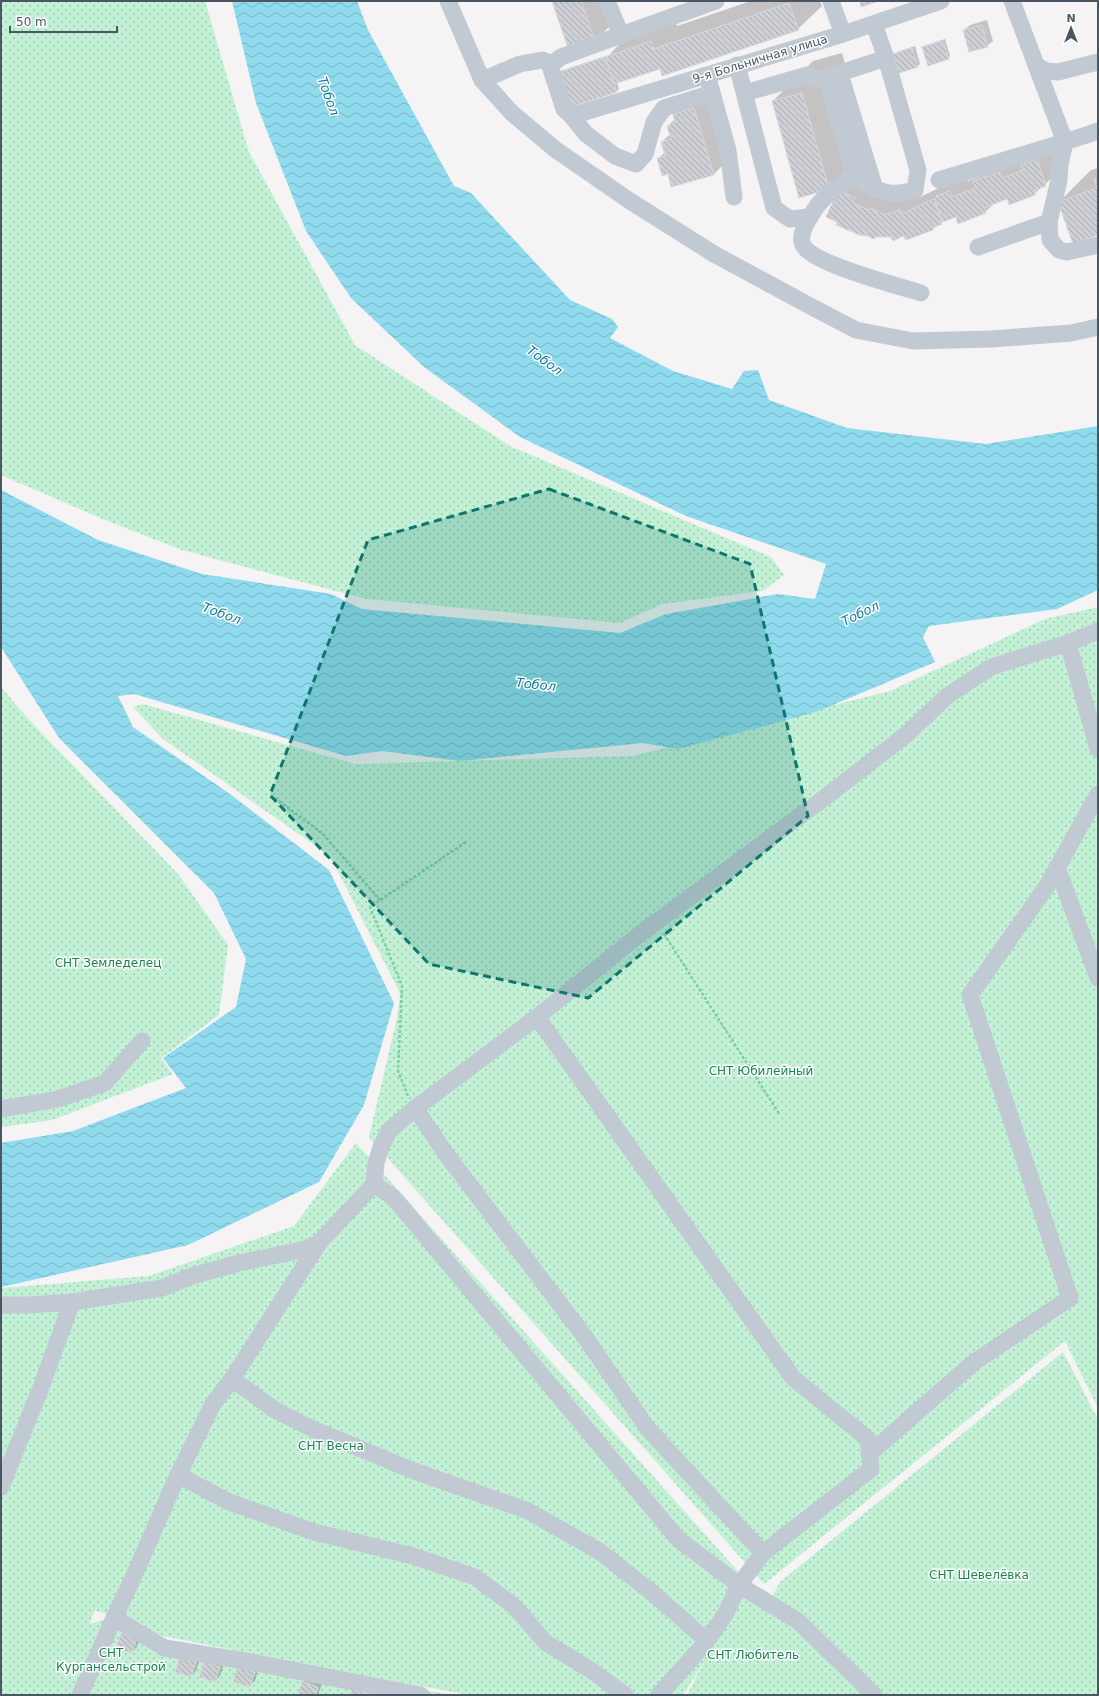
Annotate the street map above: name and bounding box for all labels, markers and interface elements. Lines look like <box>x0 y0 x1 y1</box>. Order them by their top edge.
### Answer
scale bar <box>10 8 117 34</box>
north arrow <box>1051 8 1091 48</box>
text: N <box>1066 12 1076 25</box>
text: 50 m <box>16 15 47 29</box>
street label: 9-я Больничная улица <box>691 32 829 86</box>
water label: Тобол <box>315 75 342 118</box>
water label: Тобол <box>524 343 565 378</box>
water label: Тобол <box>839 598 882 629</box>
water label: Тобол <box>200 600 243 627</box>
water label: Тобол <box>515 675 557 694</box>
park label: СНТ Земледелец <box>55 956 161 970</box>
park label: СНТ Юбилейный <box>709 1064 813 1078</box>
park label: СНТ Весна <box>298 1439 364 1453</box>
park label: СНТ Шевелёвка <box>929 1568 1029 1582</box>
park label: СНТ Кургансельстрой <box>56 1646 166 1674</box>
park label: СНТ Любитель <box>707 1648 799 1662</box>

